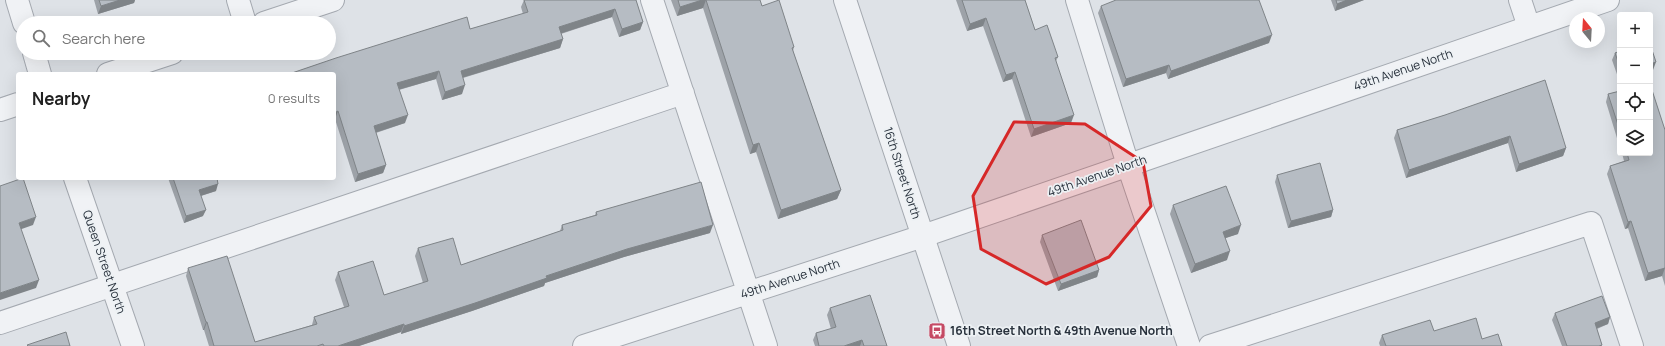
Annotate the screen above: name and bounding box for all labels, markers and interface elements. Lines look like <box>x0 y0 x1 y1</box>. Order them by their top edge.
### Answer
north arrow <box>1569 12 1605 48</box>
map controls <box>1617 12 1653 156</box>
button: + <box>1617 12 1653 48</box>
search box <box>16 16 336 60</box>
icon: search <box>30 27 52 49</box>
text: Search here <box>62 28 145 49</box>
street label: 49th Avenue North <box>1351 45 1455 94</box>
button: − <box>1617 48 1653 84</box>
button: locate <box>1617 84 1653 120</box>
text: Nearby <box>32 87 90 110</box>
text: 0 results <box>268 89 320 107</box>
button: layers <box>1617 120 1653 156</box>
street label: 16th Street North <box>880 125 925 221</box>
street label: 49th Avenue North <box>1045 151 1149 200</box>
street label: Queen Street North <box>79 208 130 316</box>
street label: 49th Avenue North <box>738 254 842 303</box>
bus stop icon: 16th Street North & 49th Avenue North <box>927 321 947 341</box>
place label: 16th Street North & 49th Avenue North <box>950 322 1173 339</box>

